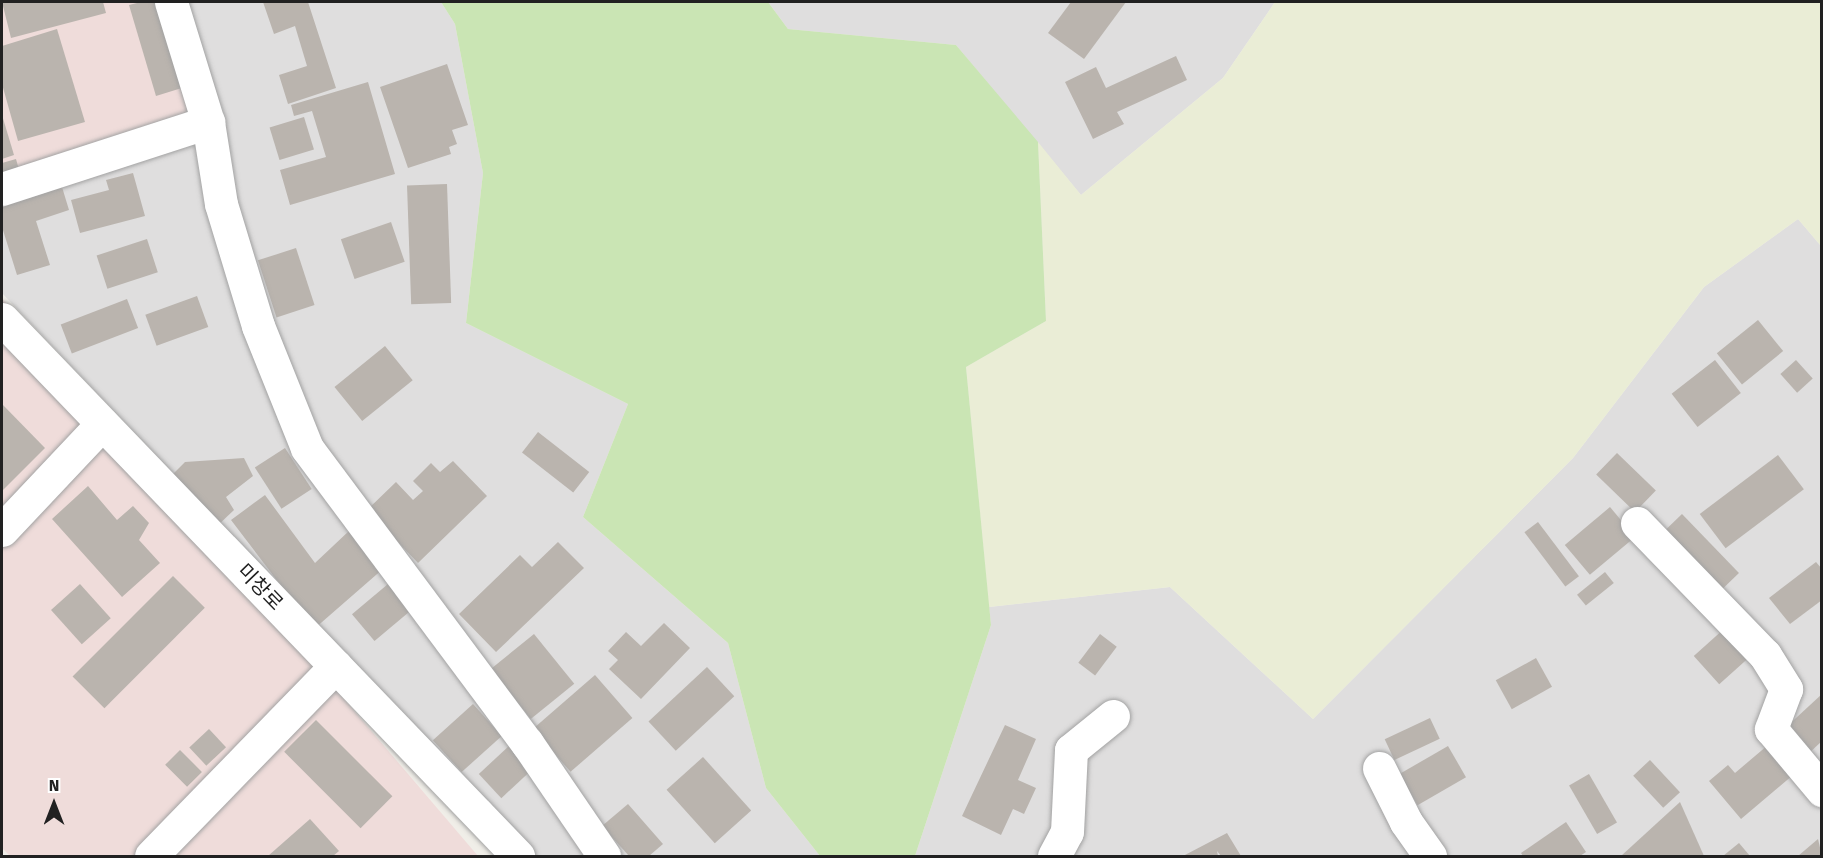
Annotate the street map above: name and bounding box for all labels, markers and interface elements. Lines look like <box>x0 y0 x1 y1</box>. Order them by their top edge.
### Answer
street label: 미창로 <box>232 559 288 615</box>
north arrow <box>24 774 84 834</box>
text: N <box>49 776 59 795</box>

